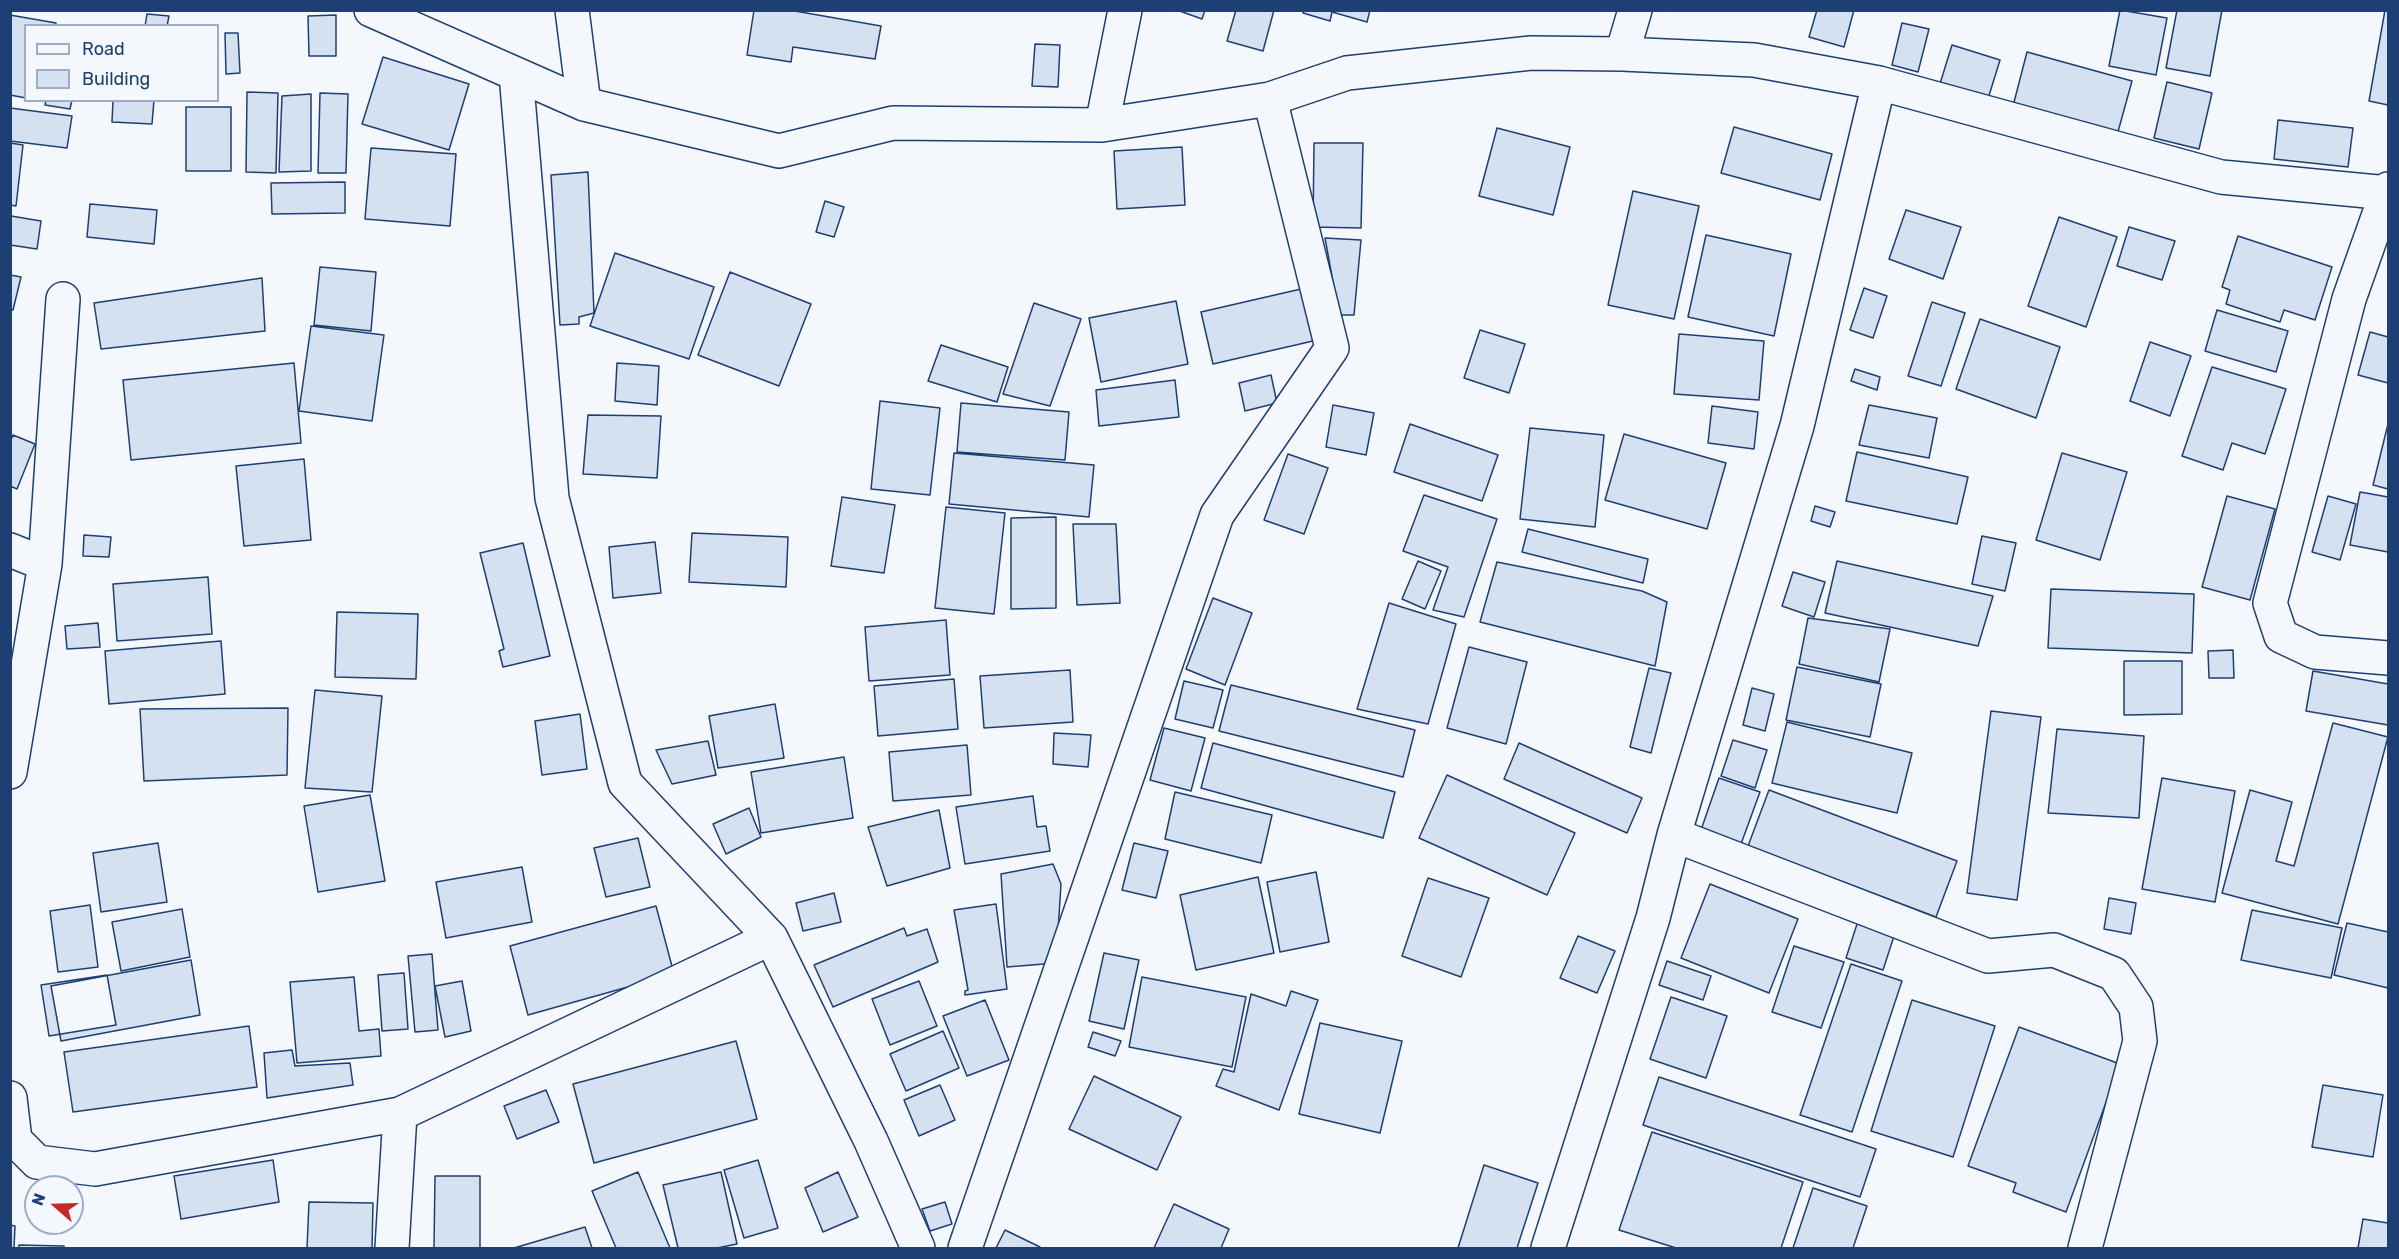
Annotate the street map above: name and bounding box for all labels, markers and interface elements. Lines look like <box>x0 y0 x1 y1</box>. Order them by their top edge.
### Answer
legend <box>24 24 219 102</box>
text: Road <box>82 38 125 60</box>
text: Building <box>82 68 150 90</box>
north arrow <box>24 1175 84 1235</box>
text: N <box>28 1191 49 1208</box>

